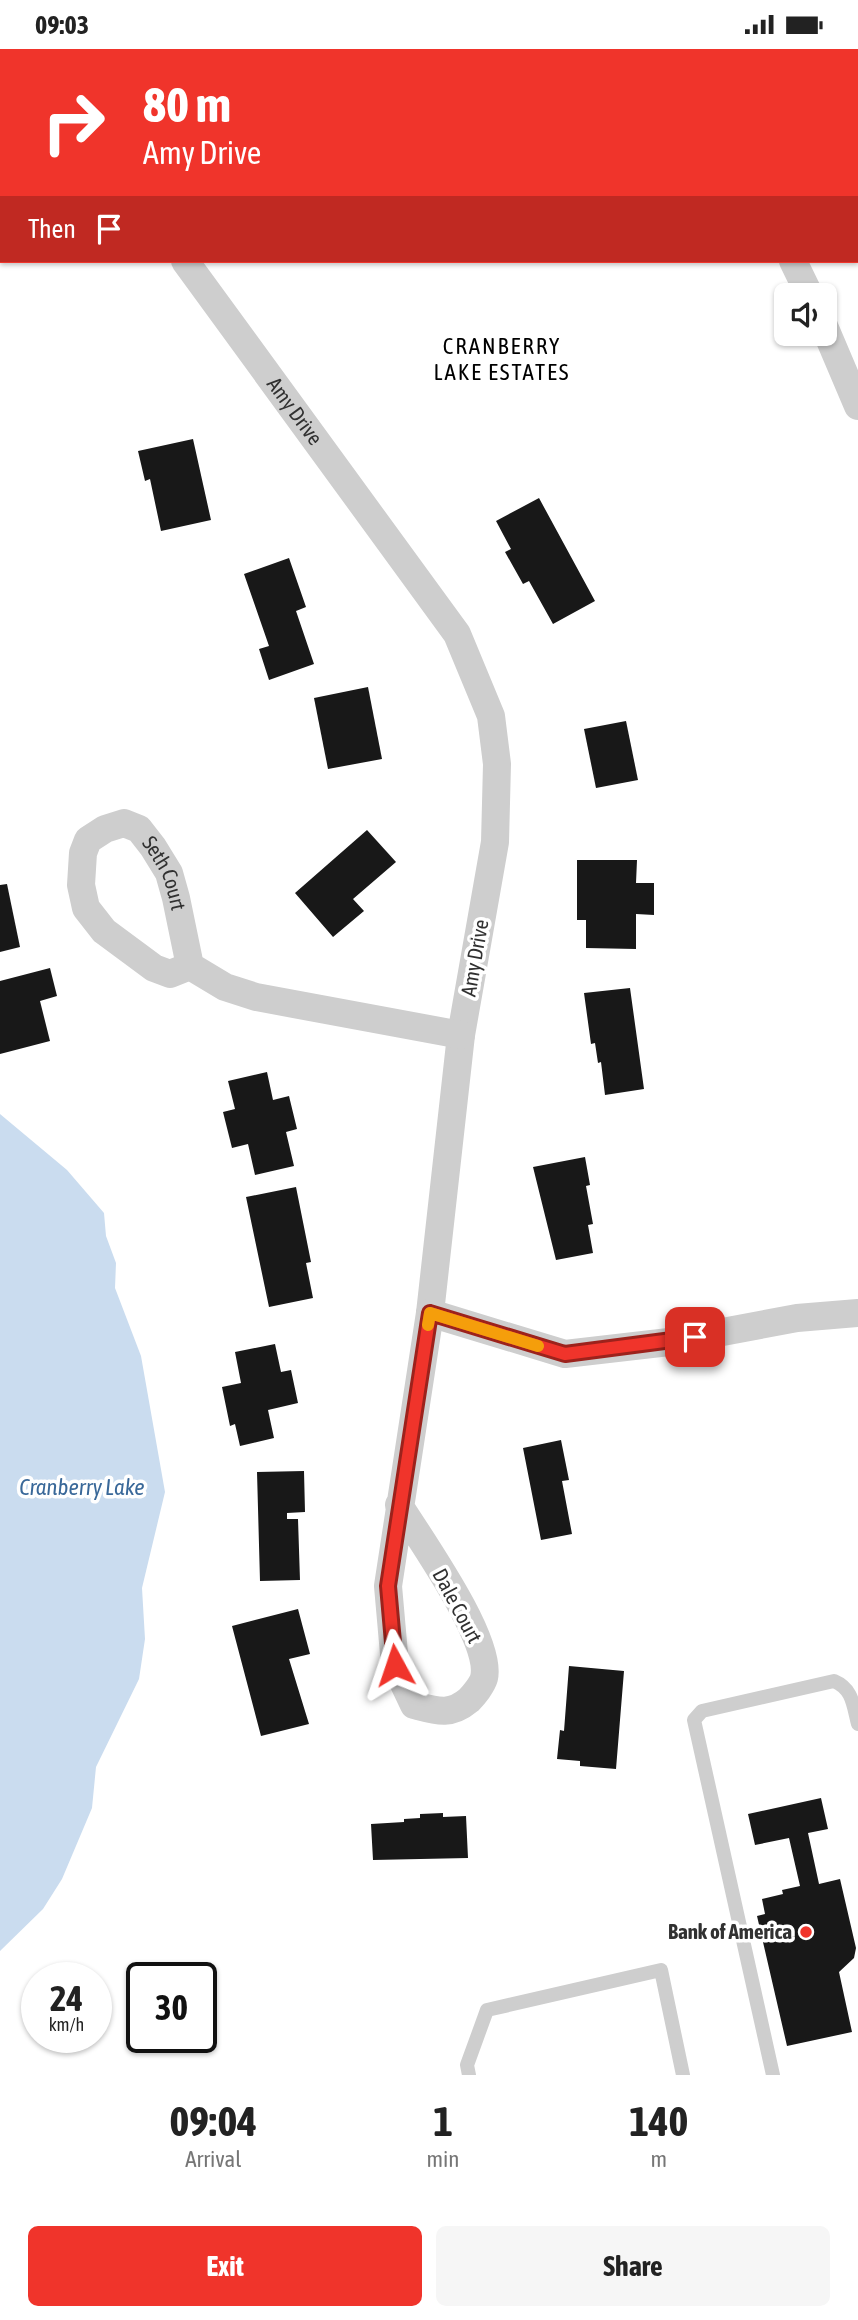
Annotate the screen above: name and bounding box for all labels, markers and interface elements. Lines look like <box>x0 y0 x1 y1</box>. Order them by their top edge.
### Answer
text: 09:03 <box>35 10 89 40</box>
text: 80 m <box>143 76 231 132</box>
icon: right <box>28 77 119 168</box>
text: Amy Drive <box>143 134 261 171</box>
icon: arrive <box>90 210 128 248</box>
text: Then <box>28 214 76 244</box>
map controls <box>774 283 837 346</box>
button: sound <box>774 283 837 346</box>
district label: CRANBERRY LAKE ESTATES <box>434 333 570 385</box>
street label: Amy Drive <box>263 372 328 449</box>
street label: Seth Court <box>138 831 191 912</box>
street label: Amy Drive <box>455 917 493 998</box>
pin <box>665 1307 725 1367</box>
icon: arrive <box>676 1318 714 1356</box>
water label: Cranberry Lake <box>19 1474 145 1500</box>
street label: Dale Court <box>428 1564 487 1647</box>
position arrow <box>358 1628 432 1702</box>
place label: Bank of America <box>668 1919 792 1943</box>
marker: Bank of America <box>798 1924 814 1940</box>
speed limit sign: 30 <box>126 1962 217 2053</box>
text: 24 <box>50 1978 83 2018</box>
text: km/h <box>49 2014 84 2035</box>
text: 09:04 <box>170 2097 257 2145</box>
text: 1 <box>433 2097 453 2145</box>
text: 140 <box>629 2097 688 2145</box>
text: Arrival <box>185 2146 241 2172</box>
text: min <box>427 2146 460 2172</box>
text: m <box>650 2146 667 2172</box>
button: Exit <box>28 2226 422 2306</box>
button: Share <box>436 2226 830 2306</box>

